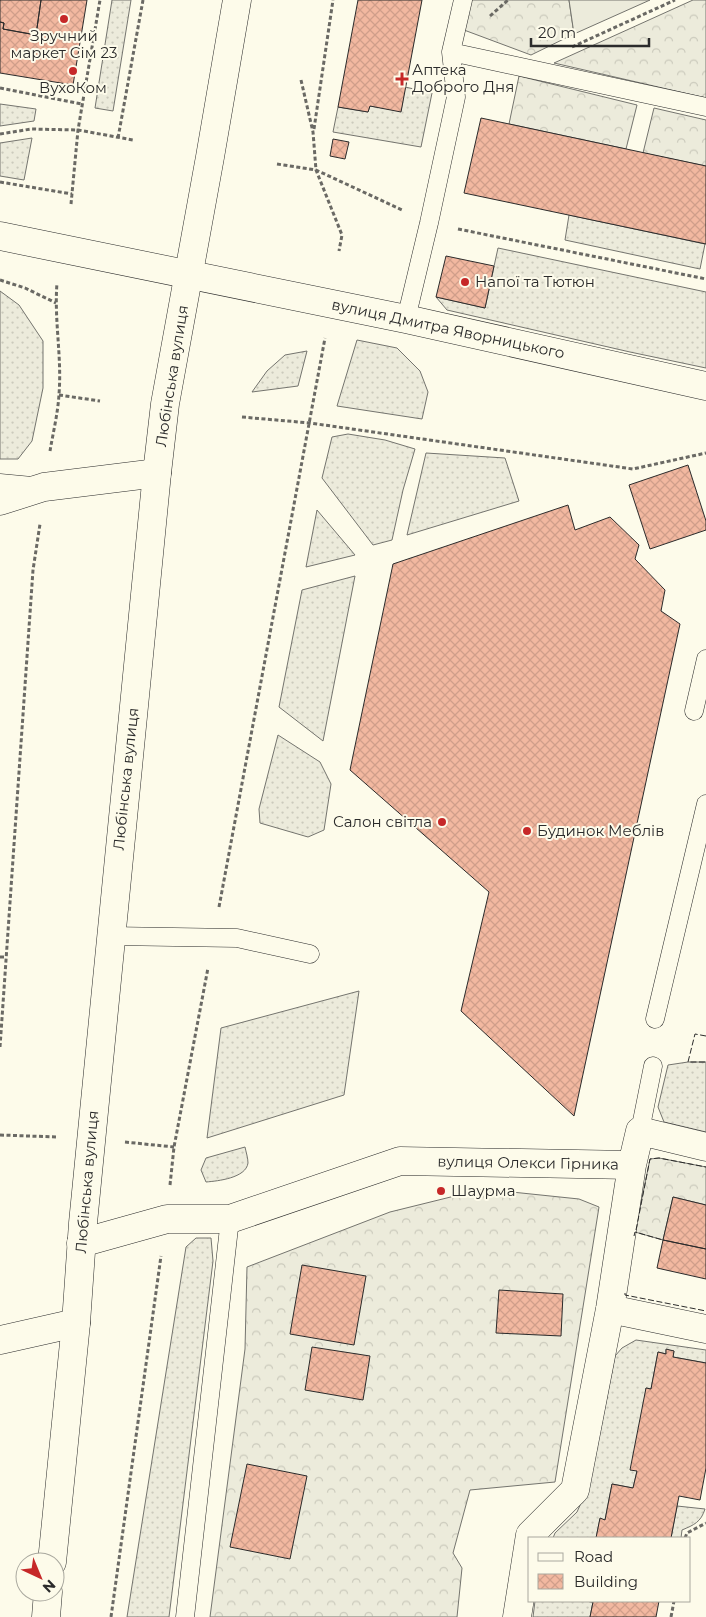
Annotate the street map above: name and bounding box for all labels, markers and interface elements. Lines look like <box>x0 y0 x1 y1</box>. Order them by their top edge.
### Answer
marker: Зручний маркет Сім 23 <box>58 13 70 25</box>
scale bar <box>531 15 648 47</box>
text: 20 m <box>538 23 576 42</box>
place label: Зручний маркет Сім 23 <box>11 26 117 62</box>
place label: Аптека Доброго Дня <box>412 60 514 96</box>
marker: ВухоКом <box>67 65 79 77</box>
marker: Аптека Доброго Дня <box>396 73 408 85</box>
place label: ВухоКом <box>39 78 107 97</box>
place label: Напої та Тютюн <box>475 272 595 291</box>
marker: Напої та Тютюн <box>459 276 471 288</box>
street label: вулиця Дмитра Яворницького <box>330 295 566 363</box>
street label: Любінська вулиця <box>151 304 192 448</box>
street label: Любінська вулиця <box>109 707 142 851</box>
place label: Салон світла <box>333 812 432 831</box>
marker: Салон світла <box>436 816 448 828</box>
place label: Будинок Меблів <box>537 821 664 840</box>
marker: Будинок Меблів <box>521 825 533 837</box>
street label: Любінська вулиця <box>71 1110 102 1254</box>
street label: вулиця Олекси Гірника <box>437 1151 619 1174</box>
place label: Шаурма <box>451 1181 515 1200</box>
marker: Шаурма <box>435 1185 447 1197</box>
legend <box>528 1537 691 1602</box>
text: Road <box>574 1547 613 1566</box>
north arrow <box>15 1552 65 1602</box>
text: Building <box>574 1572 638 1591</box>
text: N <box>39 1576 59 1597</box>

